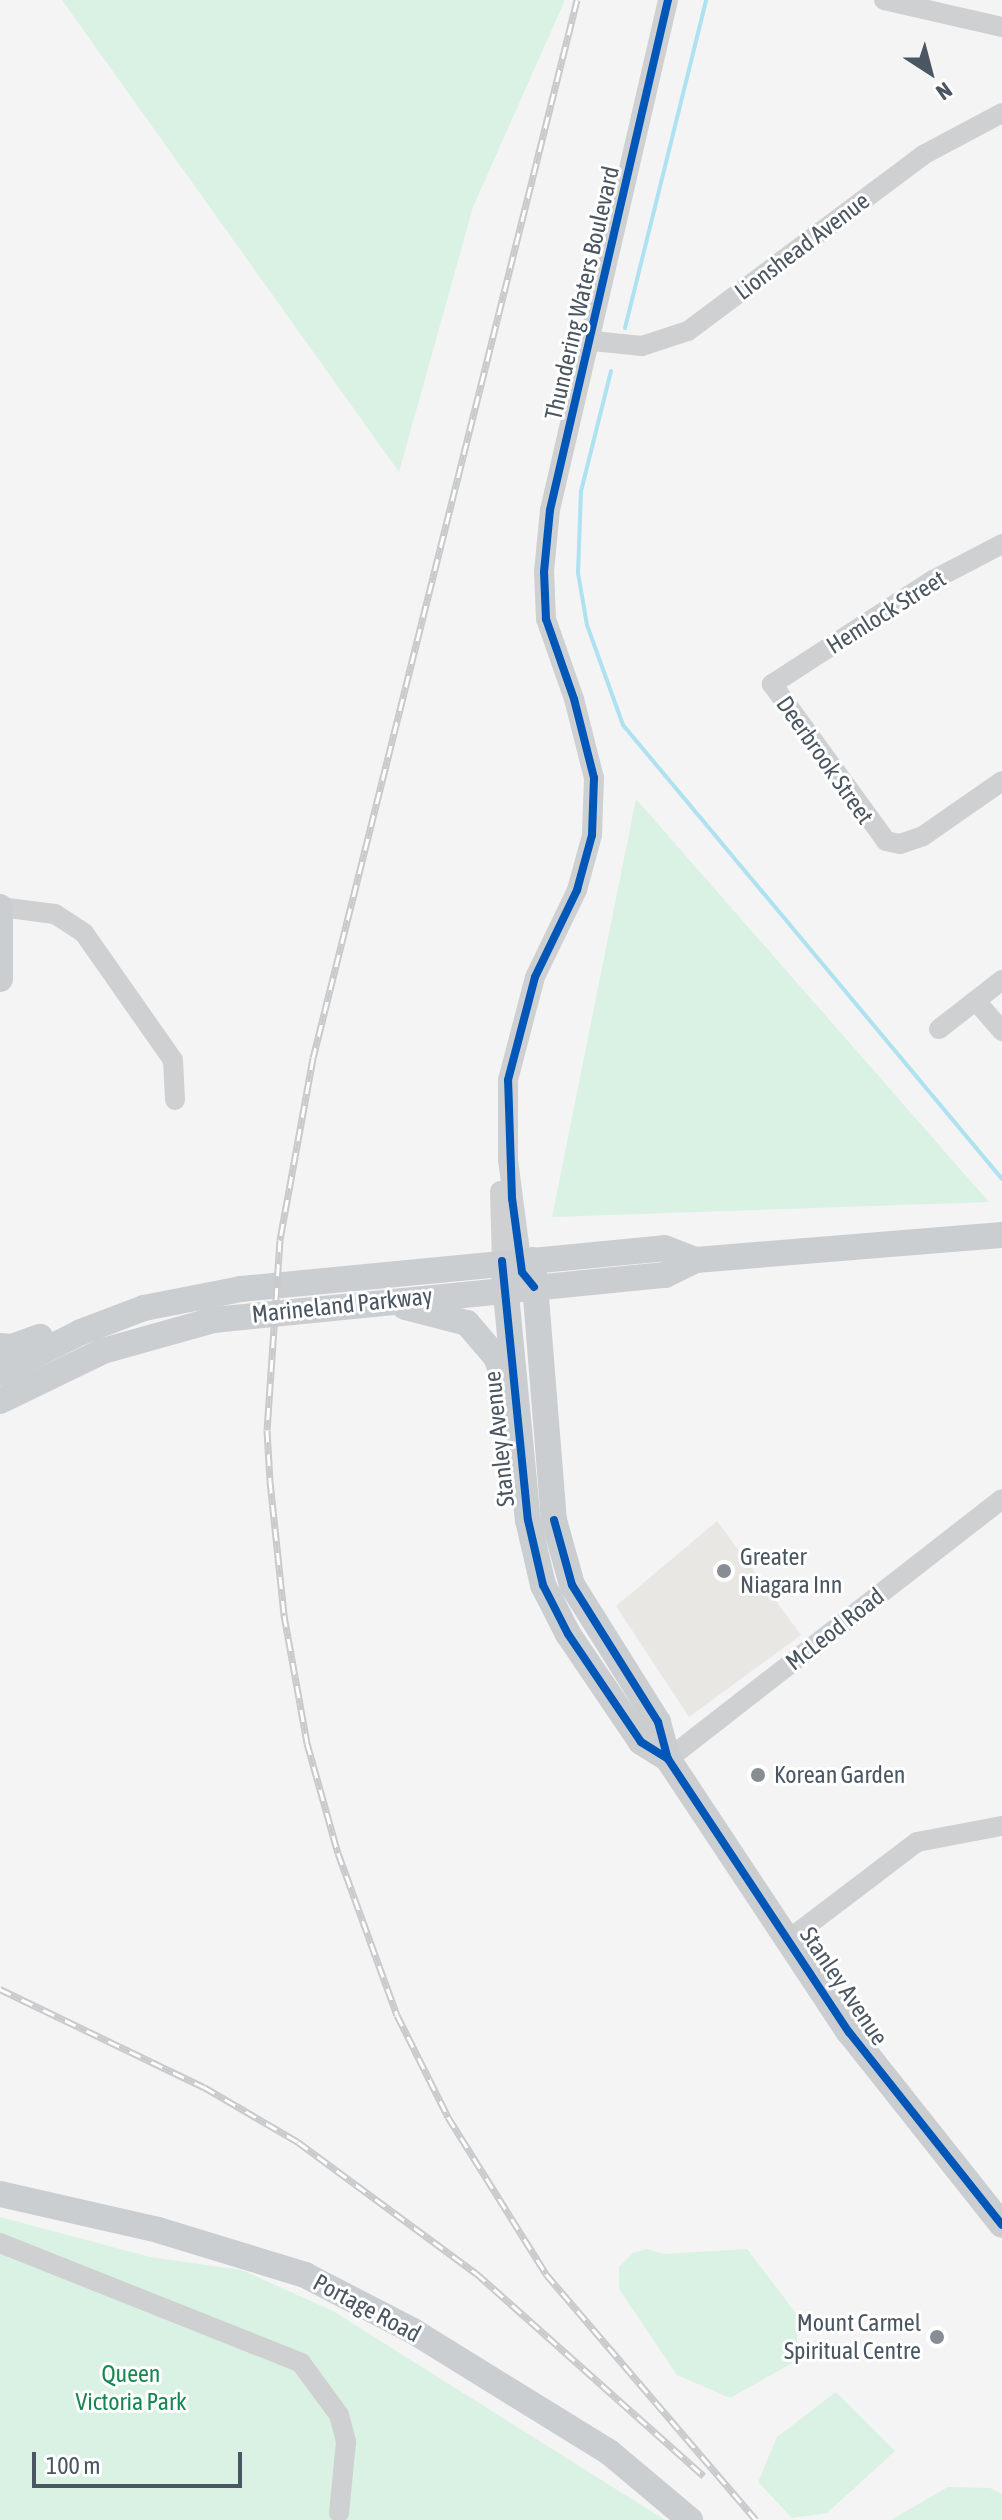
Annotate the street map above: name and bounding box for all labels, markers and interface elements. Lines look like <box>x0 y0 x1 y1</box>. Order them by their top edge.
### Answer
north arrow <box>890 32 970 112</box>
text: N <box>931 77 957 106</box>
street label: Thundering Waters Boulevard <box>539 163 625 423</box>
street label: Lionshead Avenue <box>729 186 875 306</box>
street label: Hemlock Street <box>821 564 951 660</box>
street label: Deerbrook Street <box>770 690 880 830</box>
street label: Marineland Parkway <box>250 1281 434 1329</box>
street label: Stanley Avenue <box>478 1370 520 1508</box>
place label: Greater Niagara Inn <box>740 1543 842 1599</box>
marker: Greater Niagara Inn <box>715 1562 733 1580</box>
street label: McLeod Road <box>780 1582 890 1676</box>
place label: Korean Garden <box>774 1761 905 1789</box>
marker: Korean Garden <box>749 1766 767 1784</box>
street label: Stanley Avenue <box>794 1922 894 2050</box>
street label: Portage Road <box>308 2268 426 2348</box>
place label: Mount Carmel Spiritual Centre <box>784 2309 921 2365</box>
marker: Mount Carmel Spiritual Centre <box>928 2328 946 2346</box>
park label: Queen Victoria Park <box>75 2360 187 2416</box>
scale bar <box>36 2436 246 2486</box>
text: 100 m <box>46 2452 100 2479</box>

